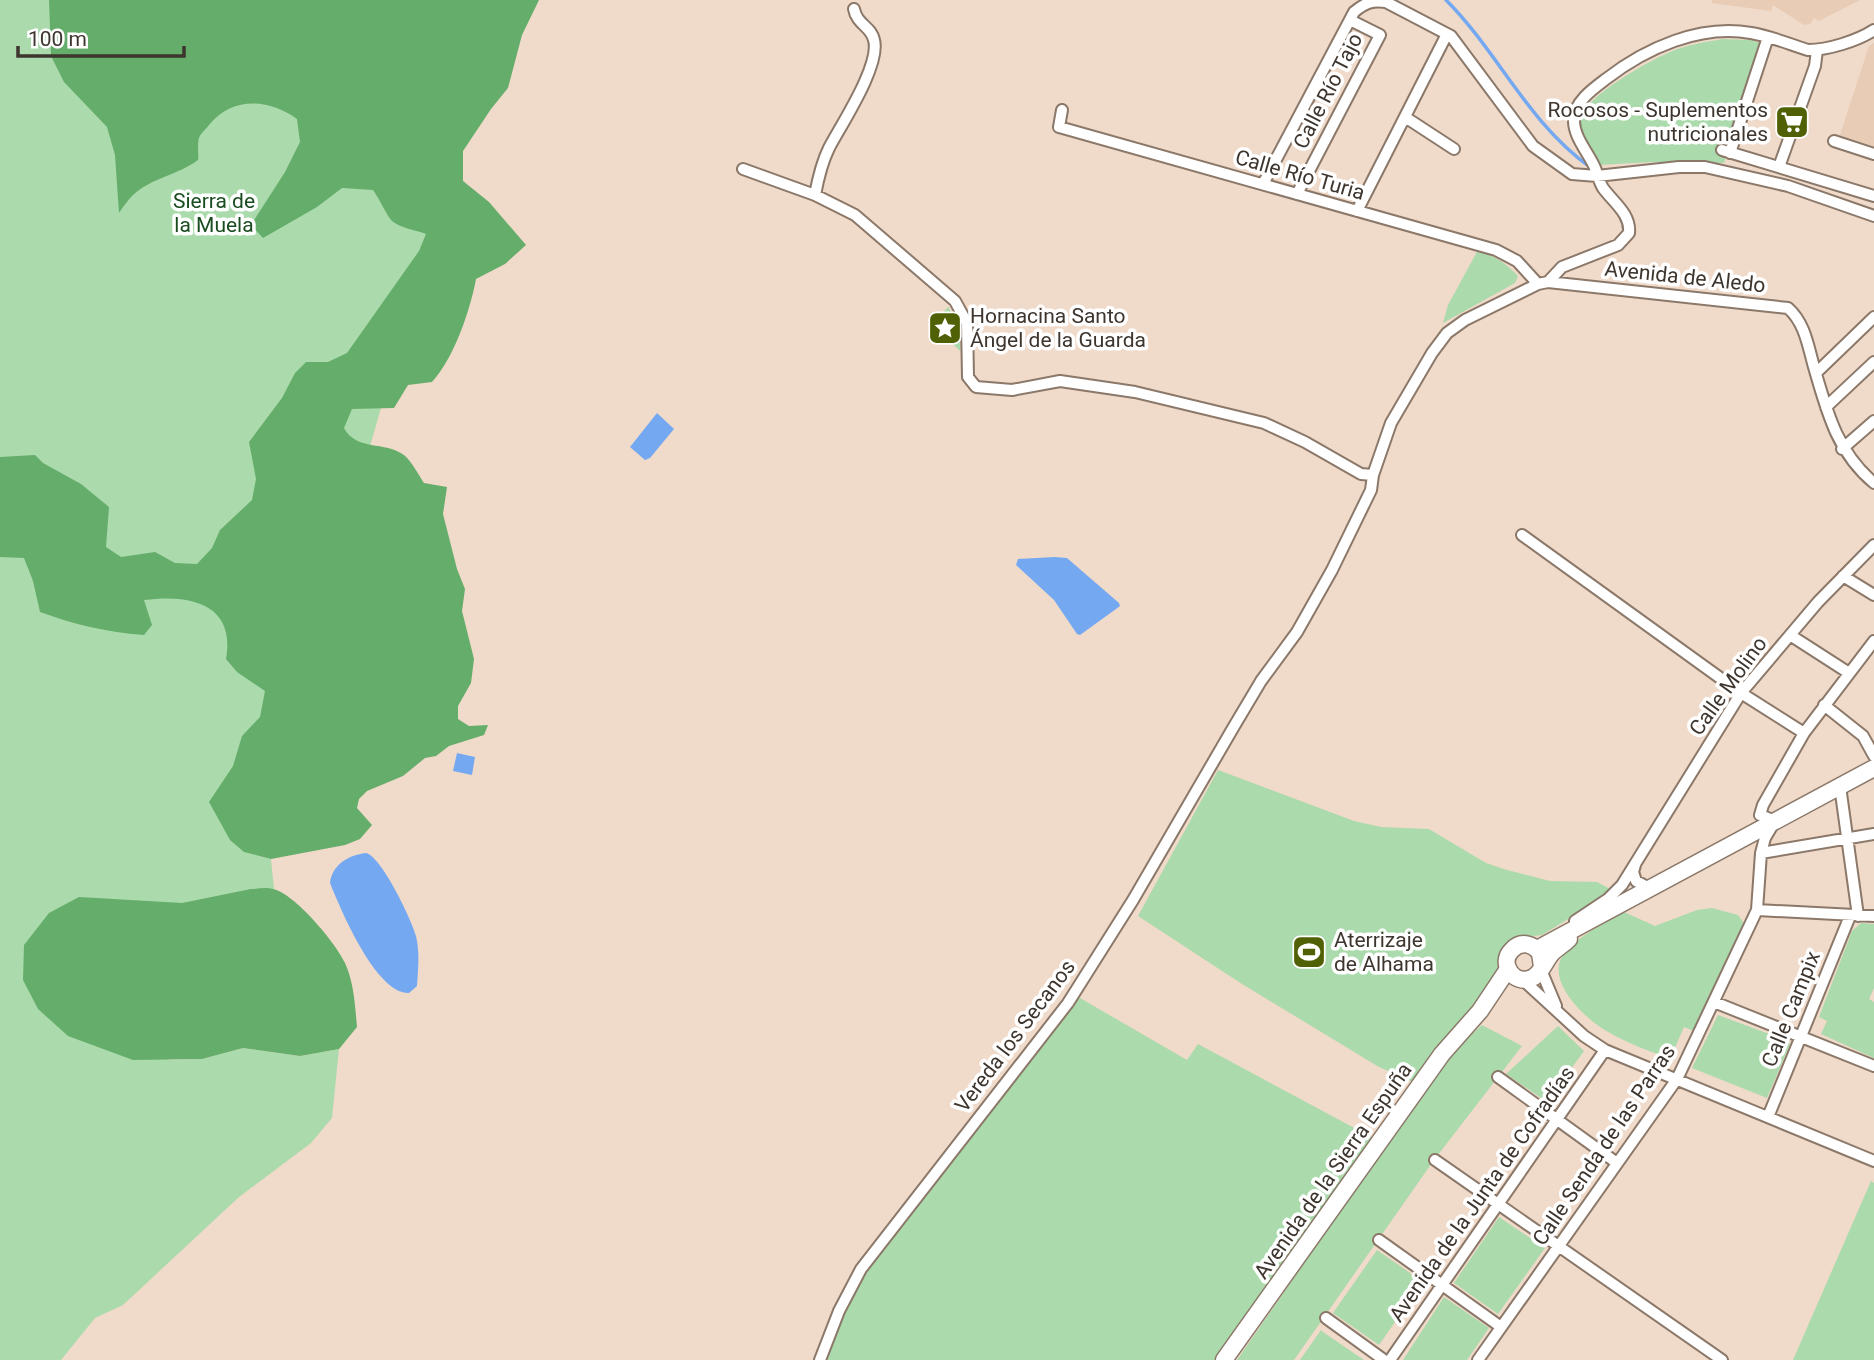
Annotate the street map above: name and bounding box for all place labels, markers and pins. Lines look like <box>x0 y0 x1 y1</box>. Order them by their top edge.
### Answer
place label: Rocosos - Suplementos nutricionales <box>1548 98 1768 146</box>
supermarket icon: Rocosos - Suplementos nutricionales <box>1773 103 1811 141</box>
place label: Hornacina Santo Ángel de la Guarda <box>970 304 1146 352</box>
place icon: Hornacina Santo Ángel de la Guarda <box>926 309 964 347</box>
place label: Aterrizaje de Alhama <box>1334 928 1434 976</box>
sports icon: Aterrizaje de Alhama <box>1290 933 1328 971</box>

